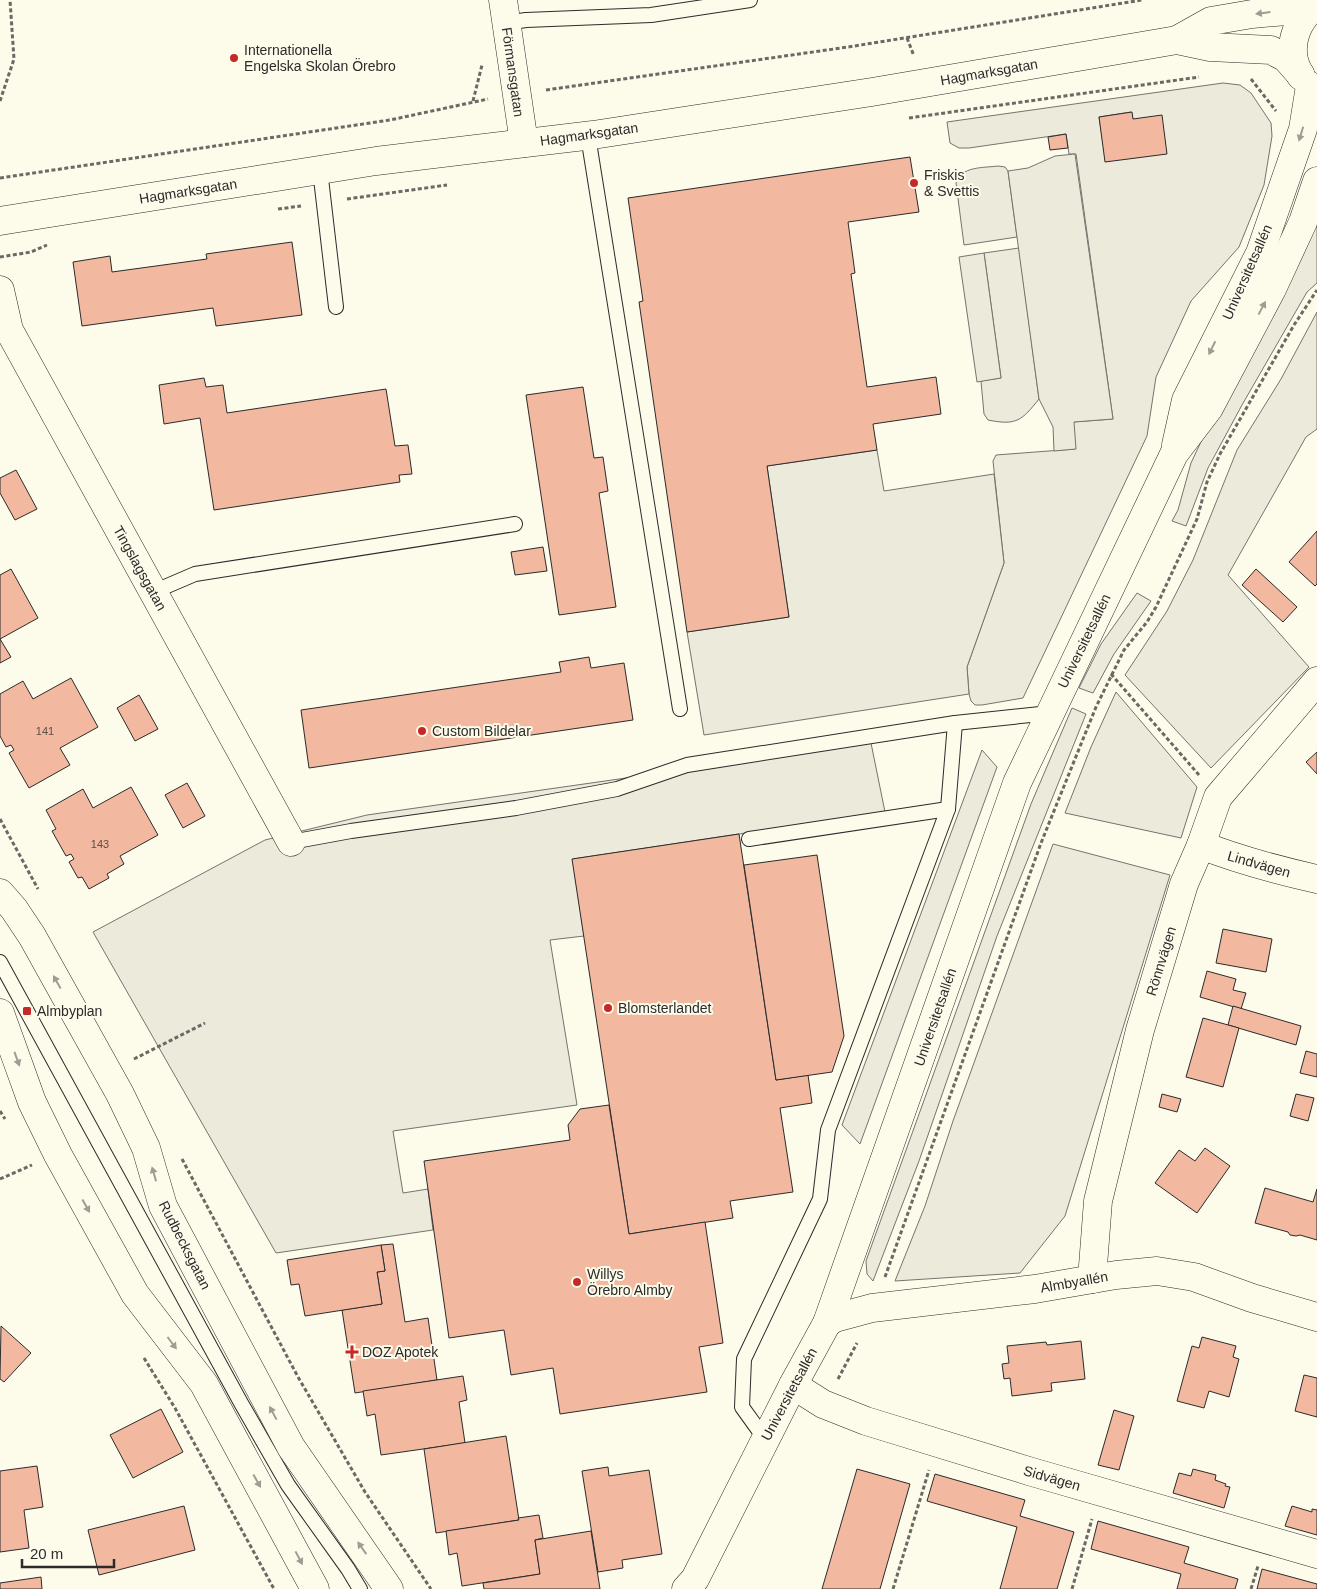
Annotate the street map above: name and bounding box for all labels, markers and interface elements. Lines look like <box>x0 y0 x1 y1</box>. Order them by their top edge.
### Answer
one-way arrow <box>1254 9 1270 17</box>
street label: Förmansgatan <box>499 26 527 118</box>
place label: Internationella Engelska Skolan Örebro <box>244 42 396 74</box>
marker: Internationella Engelska Skolan Örebro <box>228 52 240 64</box>
street label: Hagmarksgatan <box>939 56 1039 88</box>
street label: Hagmarksgatan <box>539 119 639 149</box>
one-way arrow <box>1297 127 1305 142</box>
place label: Friskis & Svettis <box>924 167 979 199</box>
street label: Hagmarksgatan <box>138 175 238 207</box>
marker: Friskis & Svettis <box>908 177 920 189</box>
street label: Universitetsallén <box>1219 222 1275 322</box>
one-way arrow <box>1258 300 1266 315</box>
one-way arrow <box>1208 341 1216 355</box>
street label: Tingslagsgatan <box>110 523 170 613</box>
street label: Universitetsallén <box>1054 591 1114 691</box>
place label: Custom Bildelar <box>432 723 531 739</box>
house number: 141 <box>36 725 54 737</box>
marker: Custom Bildelar <box>416 725 428 737</box>
house number: 143 <box>91 838 109 850</box>
street label: Lindvägen <box>1226 847 1292 881</box>
street label: Rönnvägen <box>1143 924 1179 998</box>
street label: Universitetsallén <box>911 966 959 1068</box>
one-way arrow <box>53 976 62 989</box>
place label: Blomsterlandet <box>618 1000 711 1016</box>
marker: Blomsterlandet <box>602 1002 614 1014</box>
place label: Almbyplan <box>37 1003 102 1019</box>
marker: Almbyplan <box>21 1005 33 1017</box>
one-way arrow <box>13 1052 21 1067</box>
one-way arrow <box>149 1166 157 1181</box>
one-way arrow <box>82 1198 90 1213</box>
street label: Rudbecksgatan <box>156 1198 214 1292</box>
place label: Willys Örebro Almby <box>587 1266 673 1298</box>
street label: Almbyallén <box>1039 1268 1109 1296</box>
marker: Willys Örebro Almby <box>571 1276 583 1288</box>
one-way arrow <box>167 1336 177 1350</box>
place label: DOZ Apotek <box>362 1344 439 1360</box>
street label: Universitetsallén <box>758 1345 820 1443</box>
marker: DOZ Apotek <box>346 1346 358 1358</box>
one-way arrow <box>269 1405 277 1420</box>
street label: Sidvägen <box>1022 1462 1082 1494</box>
one-way arrow <box>253 1474 261 1488</box>
scale bar <box>22 1536 115 1568</box>
one-way arrow <box>357 1542 367 1555</box>
text: 20 m <box>30 1545 63 1562</box>
one-way arrow <box>295 1551 303 1565</box>

